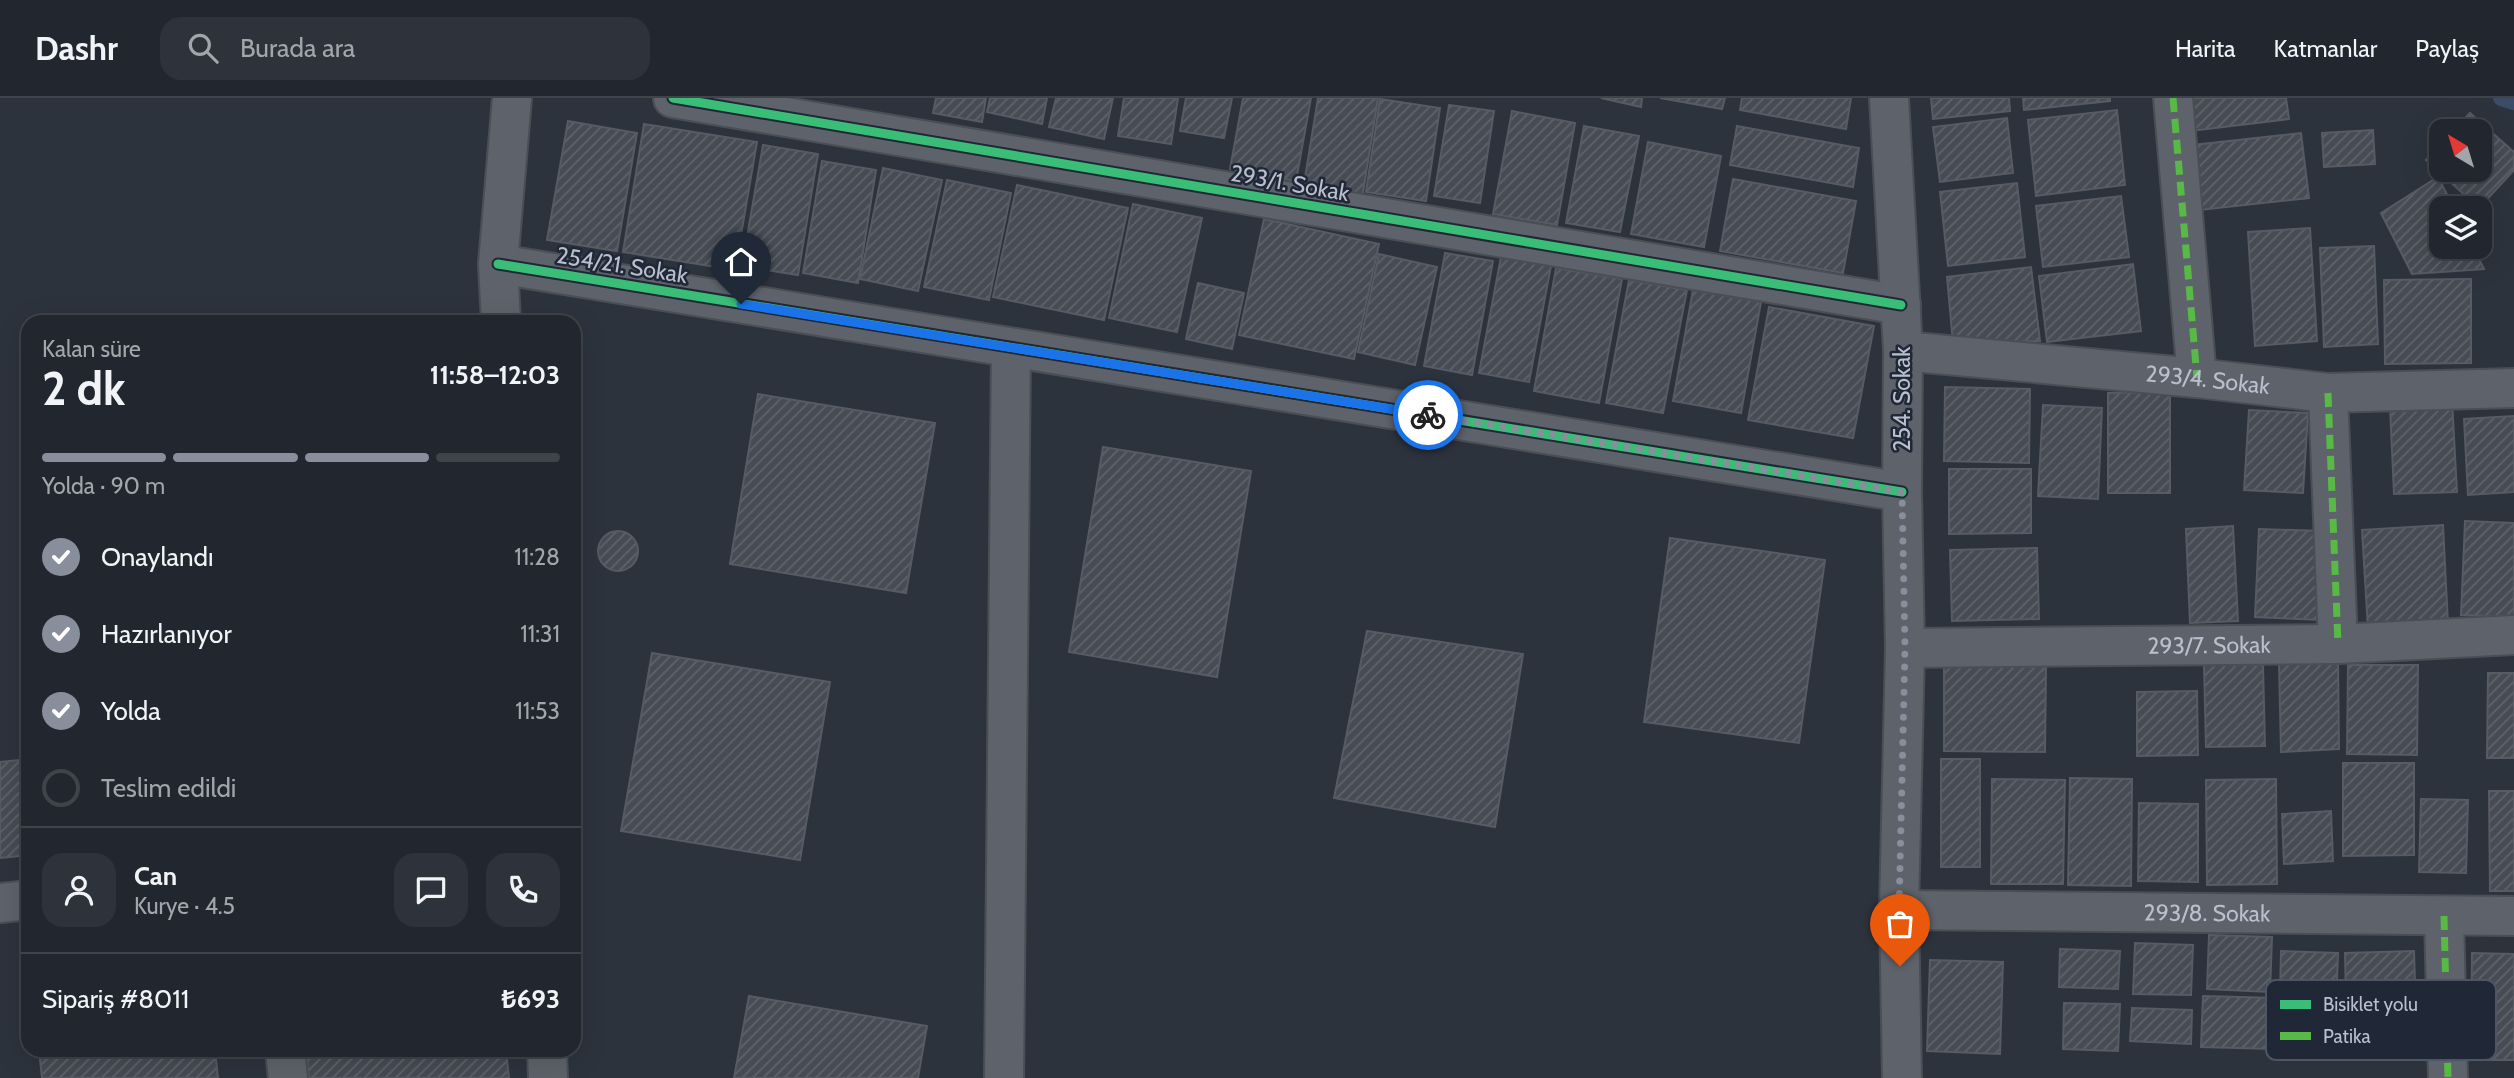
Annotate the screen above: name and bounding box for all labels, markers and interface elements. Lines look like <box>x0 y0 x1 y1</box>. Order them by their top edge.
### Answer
search box <box>160 17 650 80</box>
text: Dashr <box>35 28 118 68</box>
icon: search <box>184 29 222 67</box>
text: Burada ara <box>240 32 355 64</box>
text: Harita <box>2175 34 2236 63</box>
text: Katmanlar <box>2274 34 2377 63</box>
text: Paylaş <box>2415 34 2479 63</box>
north arrow <box>2429 119 2492 182</box>
map controls <box>2429 119 2492 259</box>
street label: 293/1. Sokak <box>1228 159 1352 207</box>
button: layers <box>2429 196 2492 259</box>
pin <box>711 232 771 304</box>
street label: 254/21. Sokak <box>554 241 690 289</box>
icon: home <box>722 243 760 281</box>
text: Kalan süre <box>42 335 141 363</box>
street label: 254. Sokak <box>1888 346 1916 452</box>
text: 11:58–12:03 <box>430 359 560 391</box>
street label: 293/4. Sokak <box>2144 359 2272 400</box>
text: 2 dk <box>42 361 125 417</box>
courier <box>1393 380 1463 450</box>
icon: bike <box>1409 396 1447 434</box>
text: Yolda · 90 m <box>42 472 165 500</box>
icon: check <box>42 538 80 576</box>
text: Onaylandı <box>101 541 214 573</box>
text: 11:28 <box>514 543 560 571</box>
icon: check <box>42 615 80 653</box>
text: Hazırlanıyor <box>101 618 232 650</box>
text: 11:31 <box>520 620 560 648</box>
street label: 293/7. Sokak <box>2147 631 2271 660</box>
icon: check <box>42 692 80 730</box>
text: Yolda <box>101 695 161 727</box>
text: 11:53 <box>515 697 560 725</box>
text: Teslim edildi <box>101 772 236 804</box>
button: person <box>42 853 116 927</box>
button: chat <box>394 853 468 927</box>
button: phone <box>486 853 560 927</box>
text: Can <box>134 860 177 892</box>
text: Kurye · 4.5 <box>134 892 235 920</box>
pin <box>1870 894 1930 966</box>
street label: 293/8. Sokak <box>2144 898 2271 928</box>
icon: bag <box>1881 905 1919 943</box>
legend <box>2266 980 2496 1060</box>
text: Sipariş #8011 <box>42 983 189 1015</box>
text: ₺693 <box>501 983 560 1015</box>
text: Bisiklet yolu <box>2323 993 2418 1016</box>
text: Patika <box>2323 1025 2371 1048</box>

